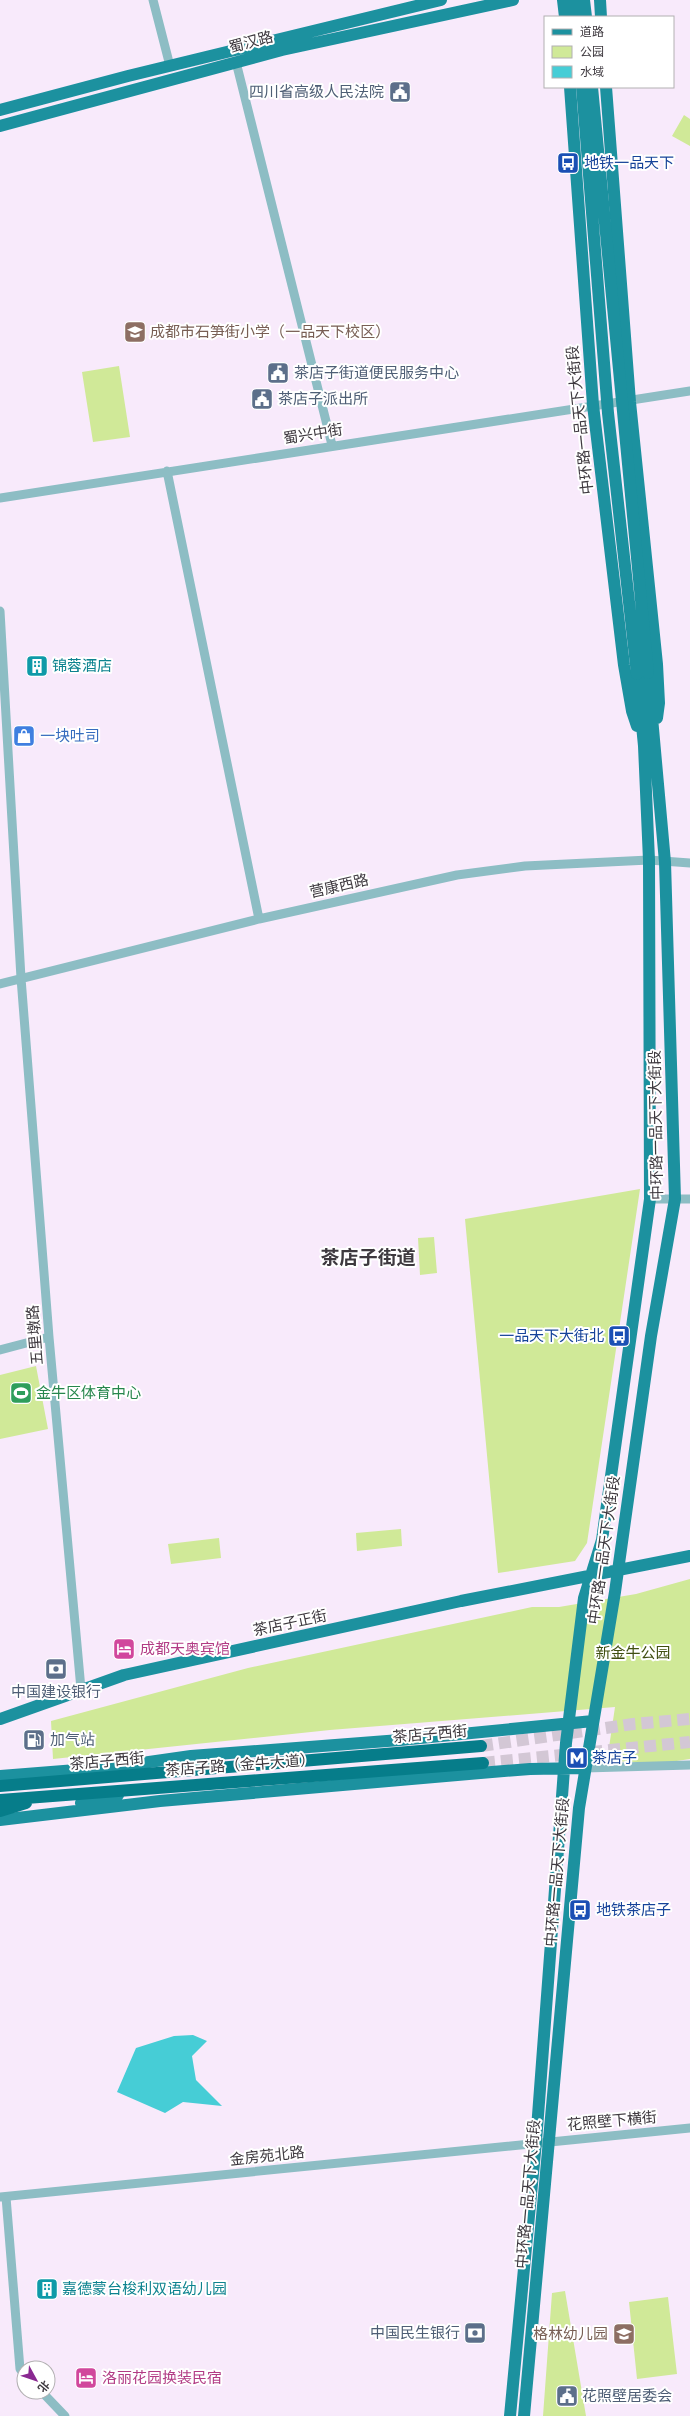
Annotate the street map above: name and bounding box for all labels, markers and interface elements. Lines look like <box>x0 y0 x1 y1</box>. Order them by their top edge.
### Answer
legend <box>544 16 674 88</box>
text: 道路 <box>580 23 604 41</box>
street label: 蜀汉路 <box>226 26 276 58</box>
text: 公园 <box>580 43 604 61</box>
text: 水域 <box>580 63 604 81</box>
public building icon: 四川省高级人民法院 <box>387 79 413 105</box>
place label: 四川省高级人民法院 <box>249 81 384 103</box>
bus stop icon: 地铁一品天下 <box>555 150 581 176</box>
place label: 地铁一品天下 <box>584 152 674 174</box>
school or university icon: 成都市石笋街小学（一品天下校区） <box>122 319 148 345</box>
place label: 成都市石笋街小学（一品天下校区） <box>150 321 390 343</box>
street label: 中环路一品天下大街段 <box>561 344 599 496</box>
public building icon: 茶店子街道便民服务中心 <box>265 360 291 386</box>
place label: 茶店子街道便民服务中心 <box>294 362 459 384</box>
public building icon: 茶店子派出所 <box>249 386 275 412</box>
place label: 茶店子派出所 <box>278 388 368 410</box>
street label: 蜀兴中街 <box>282 418 344 450</box>
building icon: 锦蓉酒店 <box>24 653 50 679</box>
place label: 锦蓉酒店 <box>52 655 112 677</box>
shop icon: 一块吐司 <box>11 723 37 749</box>
place label: 一块吐司 <box>40 725 100 747</box>
street label: 营康西路 <box>307 869 371 903</box>
street label: 中环路一品天下大街段 <box>644 1050 668 1200</box>
district label: 茶店子街道 <box>320 1244 416 1271</box>
street label: 五里墩路 <box>21 1304 49 1366</box>
bus stop icon: 一品天下大街北 <box>606 1323 632 1349</box>
place label: 一品天下大街北 <box>499 1325 604 1347</box>
sports icon: 金牛区体育中心 <box>8 1380 34 1406</box>
place label: 金牛区体育中心 <box>36 1382 141 1404</box>
street label: 中环路一品天下大街段 <box>583 1474 625 1626</box>
street label: 茶店子正街 <box>251 1604 329 1642</box>
hotel icon: 成都天奥宾馆 <box>111 1636 137 1662</box>
place label: 成都天奥宾馆 <box>140 1638 230 1660</box>
park label: 新金牛公园 <box>595 1642 671 1664</box>
bank icon: 中国建设银行 <box>43 1656 69 1682</box>
place label: 中国建设银行 <box>11 1681 101 1703</box>
street label: 茶店子西街 <box>392 1720 468 1748</box>
fuel station icon: 加气站 <box>21 1727 47 1753</box>
place label: 加气站 <box>50 1729 95 1751</box>
metro station icon: 茶店子 <box>564 1745 590 1771</box>
street label: 茶店子西街 <box>69 1747 145 1775</box>
place label: 茶店子 <box>592 1747 637 1769</box>
street label: 茶店子路（金牛大道） <box>164 1749 316 1781</box>
street label: 中环路一品天下大街段 <box>540 1796 574 1948</box>
bus stop icon: 地铁茶店子 <box>567 1897 593 1923</box>
place label: 地铁茶店子 <box>596 1899 671 1921</box>
street label: 花照壁下横街 <box>566 2106 658 2136</box>
street label: 中环路一品天下大街段 <box>511 2118 545 2270</box>
street label: 金房苑北路 <box>229 2141 305 2171</box>
building icon: 嘉德蒙台梭利双语幼儿园 <box>34 2276 60 2302</box>
place label: 嘉德蒙台梭利双语幼儿园 <box>62 2278 227 2300</box>
bank icon: 中国民生银行 <box>462 2320 488 2346</box>
school or university icon: 格林幼儿园 <box>611 2321 637 2347</box>
place label: 中国民生银行 <box>370 2322 460 2344</box>
place label: 格林幼儿园 <box>533 2323 608 2345</box>
north arrow <box>16 2360 56 2400</box>
hotel icon: 洛丽花园换装民宿 <box>73 2365 99 2391</box>
place label: 洛丽花园换装民宿 <box>102 2367 222 2389</box>
text: 北 <box>34 2377 53 2396</box>
public building icon: 花照壁居委会 <box>554 2383 580 2409</box>
place label: 花照壁居委会 <box>582 2385 672 2407</box>

